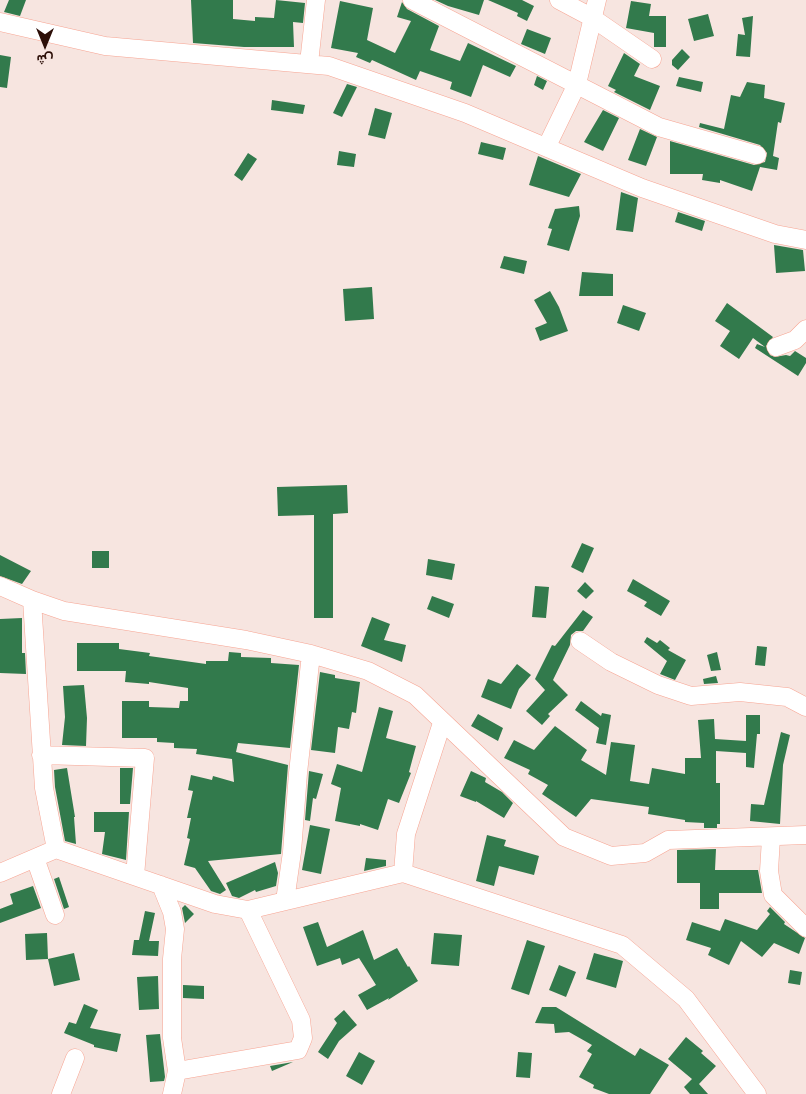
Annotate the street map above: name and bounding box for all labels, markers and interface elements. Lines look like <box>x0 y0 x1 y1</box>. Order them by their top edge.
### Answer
north arrow <box>20 20 70 70</box>
text: ش <box>37 50 53 70</box>

